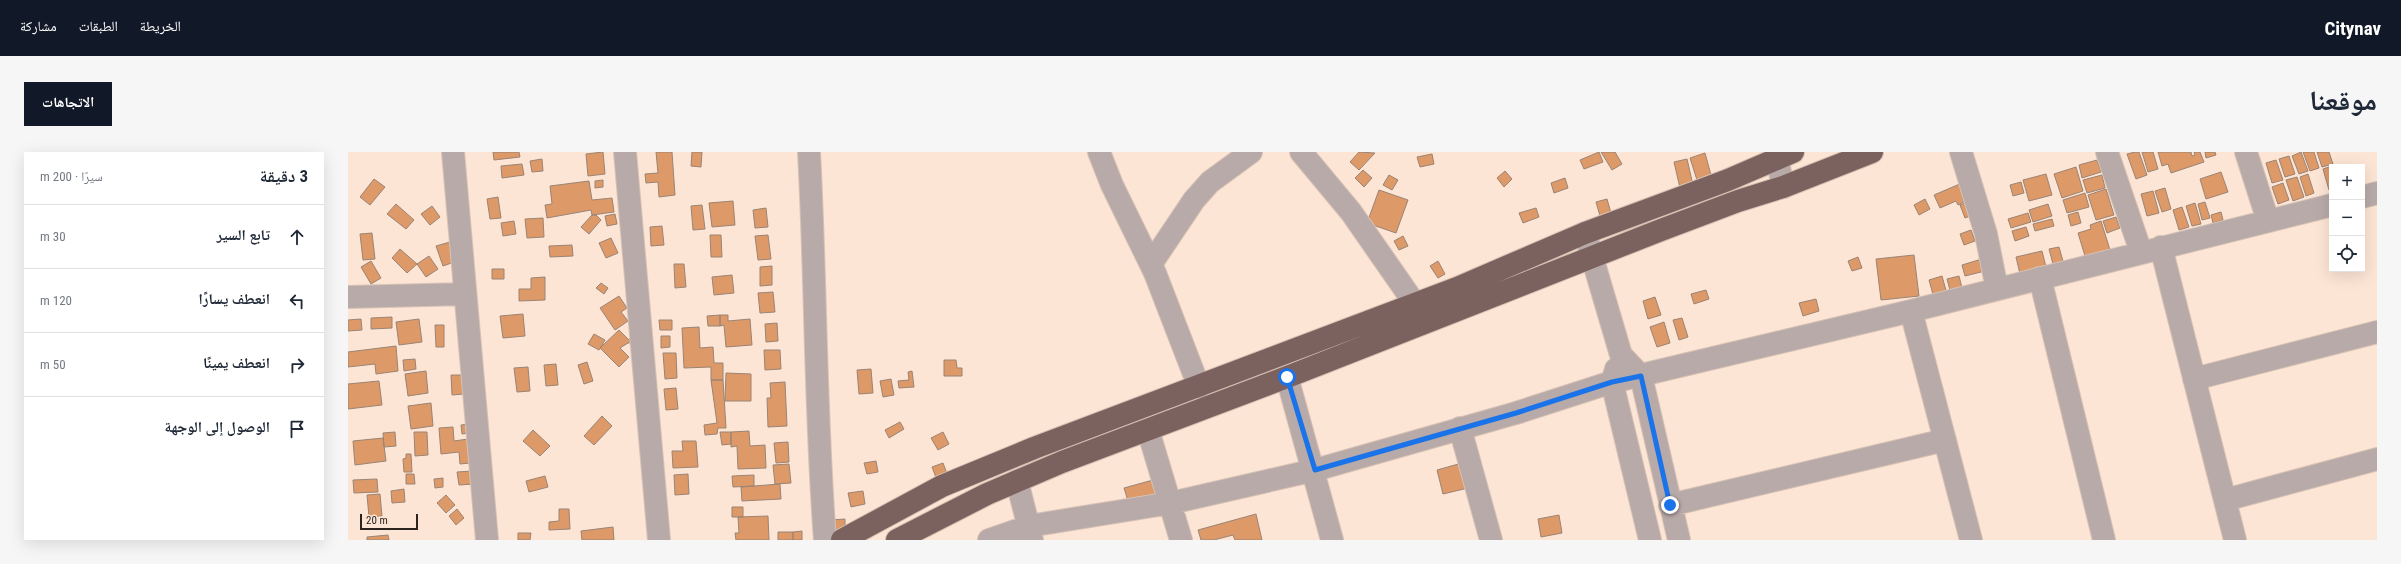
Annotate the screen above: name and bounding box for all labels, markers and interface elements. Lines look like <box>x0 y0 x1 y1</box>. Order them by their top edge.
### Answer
text: Citynav <box>2324 17 2381 40</box>
text: مشاركة <box>20 18 57 34</box>
text: الطبقات <box>79 18 118 34</box>
text: الخريطة <box>140 18 181 34</box>
button: الاتجاهات <box>24 82 112 126</box>
text: موقعنا <box>2309 84 2377 117</box>
map controls <box>2329 164 2365 272</box>
button: + <box>2329 164 2365 200</box>
text: 3 دقيقة <box>260 166 308 186</box>
text: سيرًا · 200 m <box>40 169 103 184</box>
button: − <box>2329 200 2365 236</box>
text: تابع السير <box>217 226 270 244</box>
icon: ahead <box>286 226 308 248</box>
text: 30 m <box>40 229 66 244</box>
button: locate <box>2329 236 2365 272</box>
text: انعطف يسارًا <box>199 290 270 308</box>
icon: left <box>286 290 308 312</box>
text: 120 m <box>40 293 72 308</box>
text: انعطف يمينًا <box>203 354 270 372</box>
icon: right <box>286 354 308 376</box>
text: 50 m <box>40 357 66 372</box>
route start <box>1278 368 1296 386</box>
text: الوصول إلى الوجهة <box>164 418 270 436</box>
icon: arrive <box>286 418 308 440</box>
route end <box>1661 496 1679 514</box>
scale bar <box>360 512 418 531</box>
text: 20 m <box>366 514 388 527</box>

